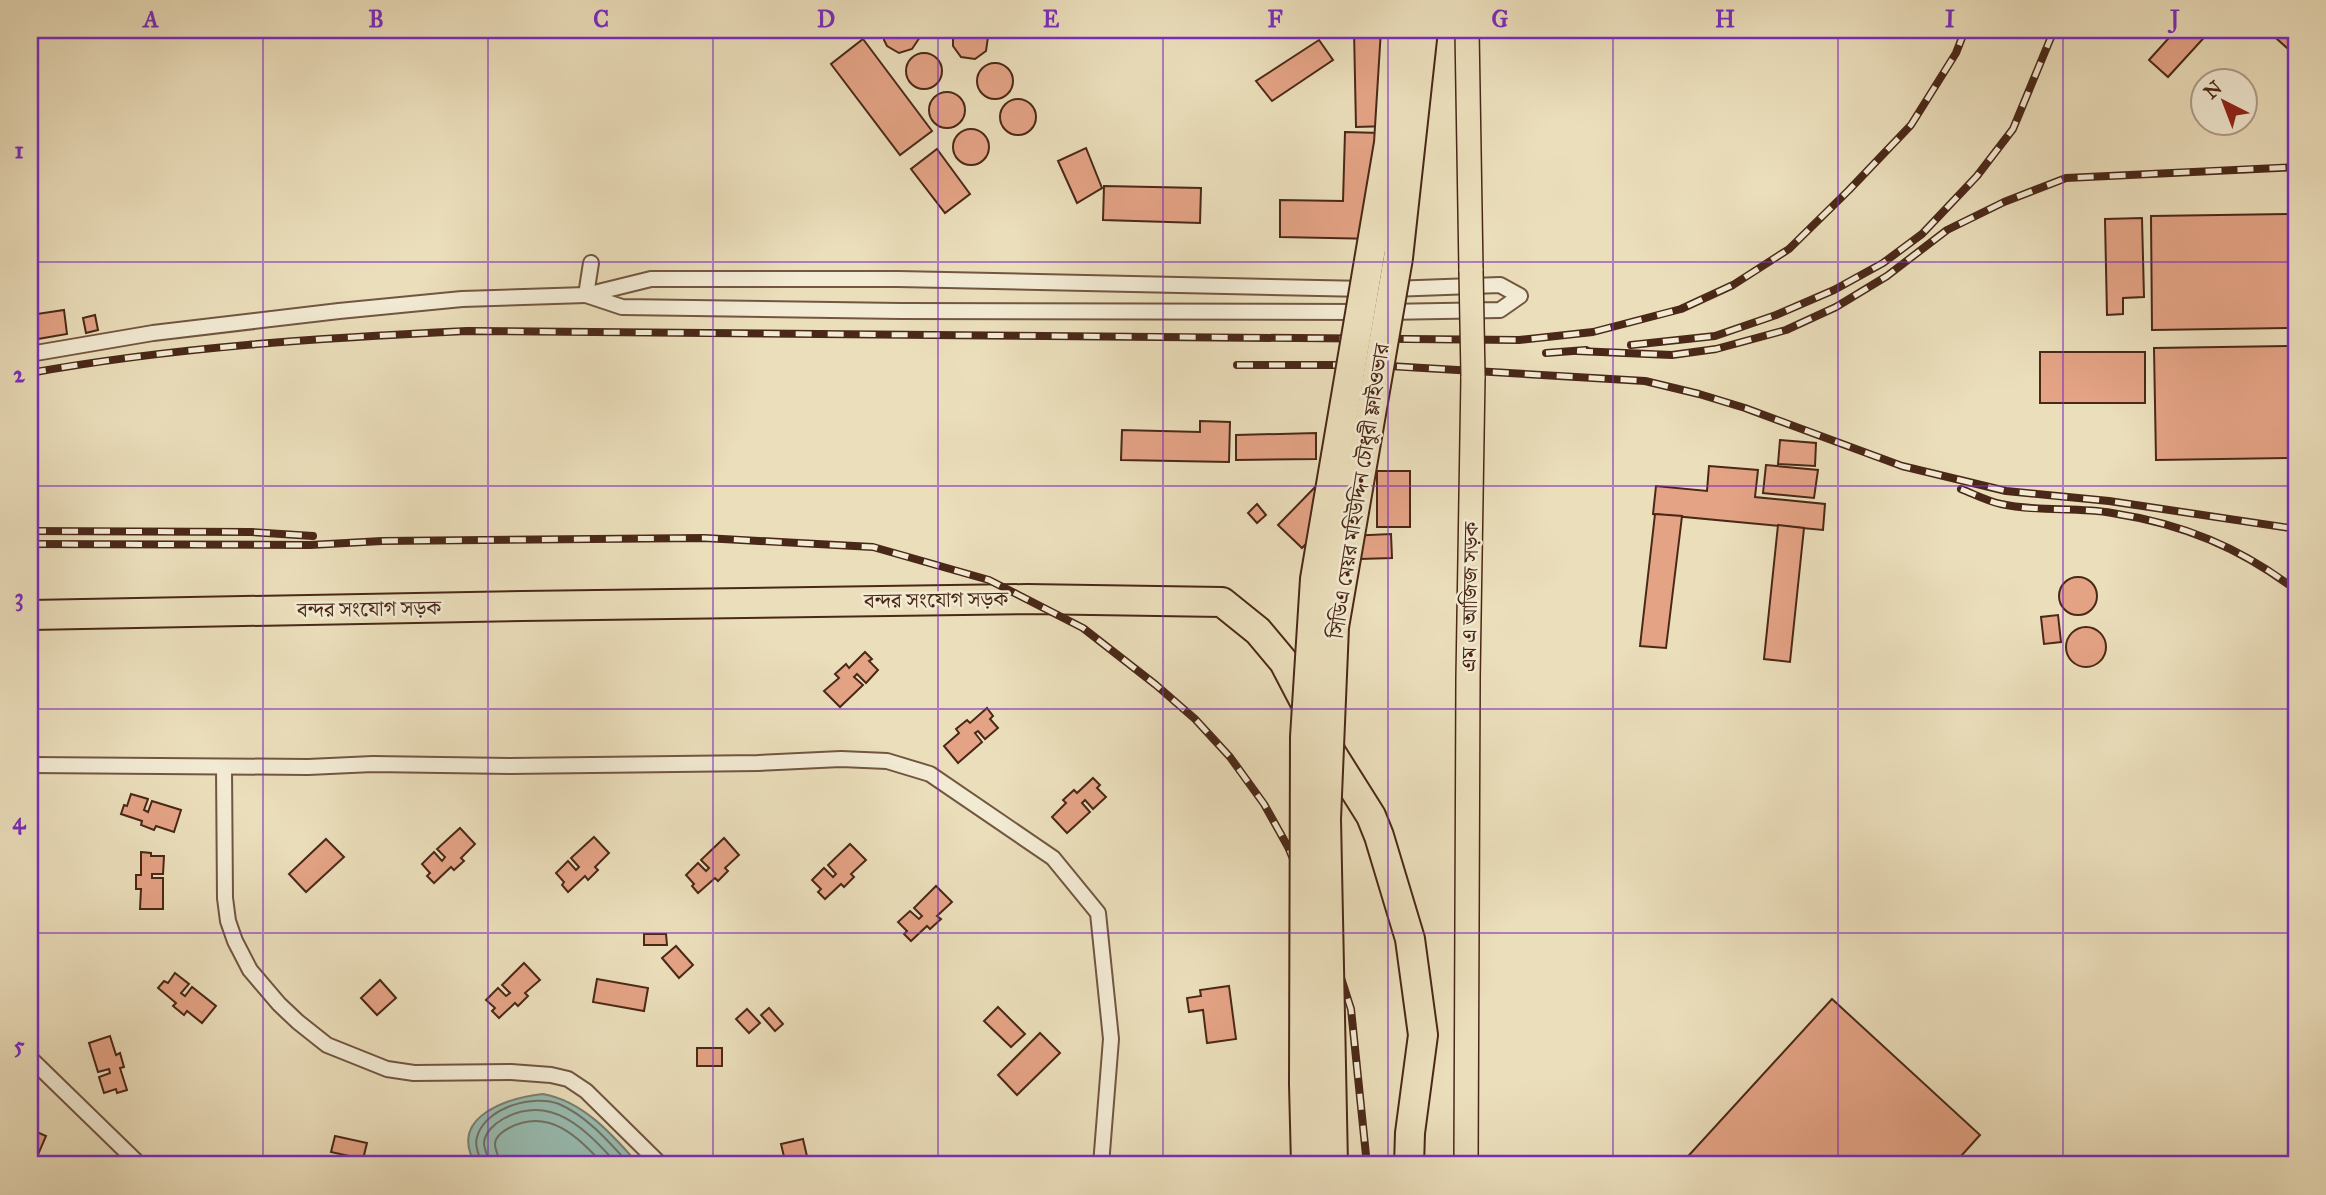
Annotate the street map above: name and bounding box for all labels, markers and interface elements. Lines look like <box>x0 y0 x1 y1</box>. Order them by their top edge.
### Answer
text: A <box>141 5 159 33</box>
text: B <box>368 5 384 33</box>
text: C <box>593 5 609 33</box>
text: D <box>817 5 835 33</box>
text: E <box>1043 5 1060 33</box>
text: F <box>1267 5 1283 33</box>
text: G <box>1492 5 1509 33</box>
text: H <box>1715 5 1735 33</box>
text: I <box>1945 5 1955 33</box>
text: J <box>2167 5 2180 34</box>
north arrow <box>2190 66 2260 136</box>
text: N <box>2199 76 2227 104</box>
text: 1 <box>14 136 24 164</box>
street label: সিডিএ মেয়র মহিউদ্দিন চৌধুরী ফ্লাইওভার <box>1323 341 1396 641</box>
text: 2 <box>13 360 25 388</box>
street label: এম এ আজিজ সড়ক <box>1456 520 1484 672</box>
text: 3 <box>14 583 24 612</box>
street label: বন্দর সংযোগ সড়ক <box>863 586 1010 614</box>
street label: বন্দর সংযোগ সড়ক <box>296 595 443 623</box>
text: 4 <box>13 807 27 835</box>
text: 5 <box>14 1031 25 1059</box>

